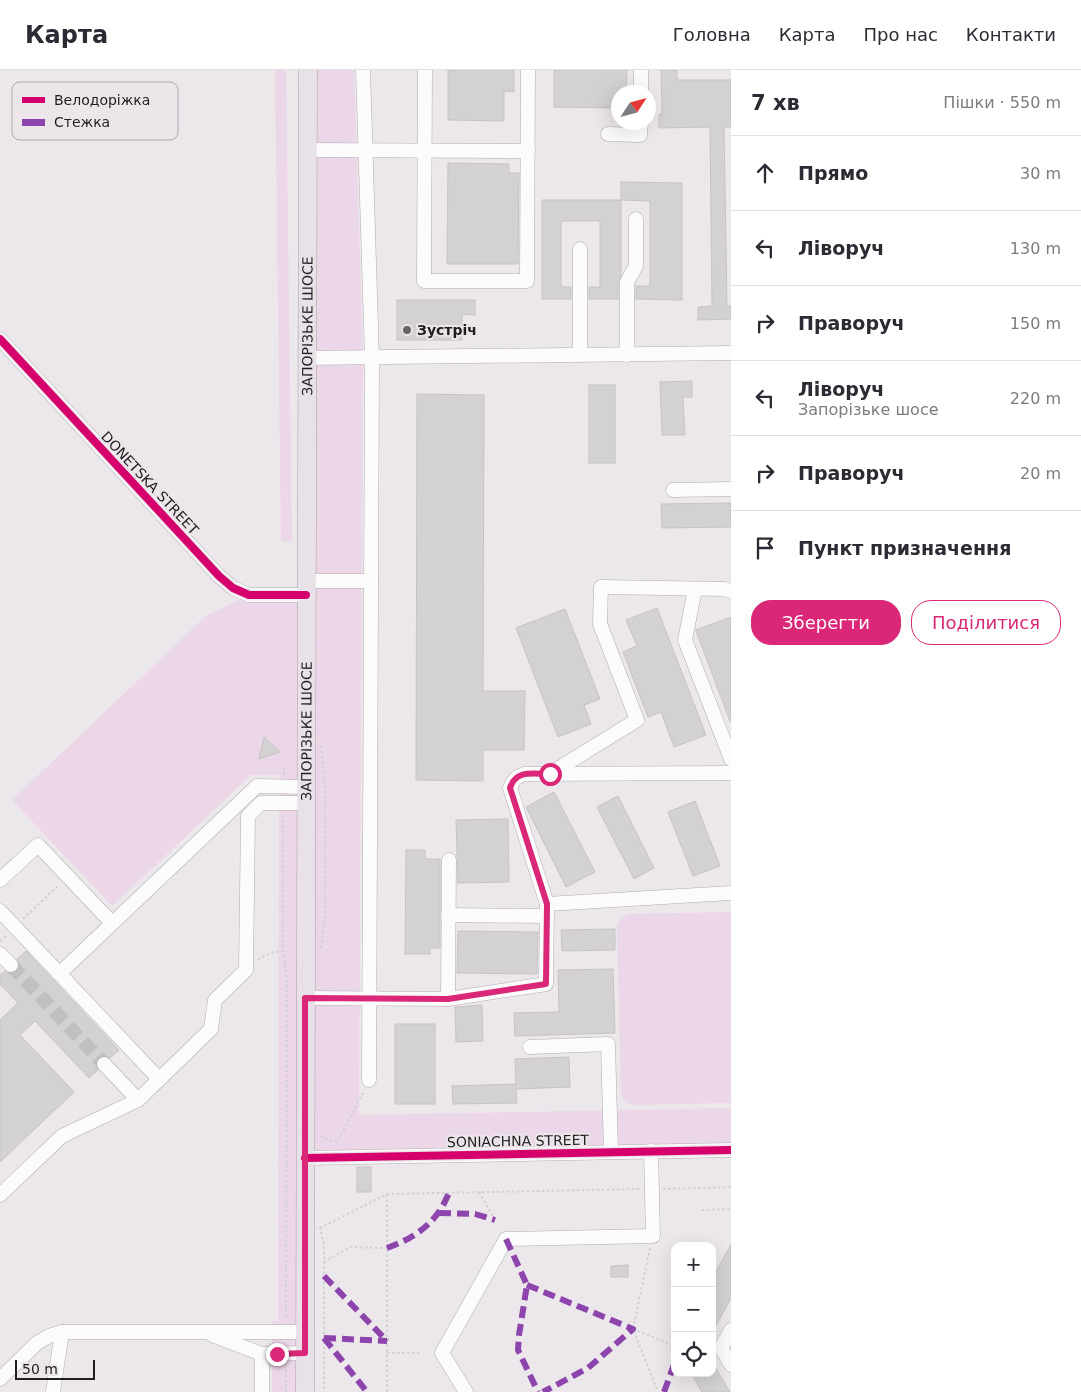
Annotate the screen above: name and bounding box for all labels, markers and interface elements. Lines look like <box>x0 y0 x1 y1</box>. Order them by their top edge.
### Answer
text: Карта <box>25 21 108 49</box>
text: Головна <box>673 24 751 45</box>
text: Карта <box>779 24 835 45</box>
text: Про нас <box>863 24 938 45</box>
text: Контакти <box>966 24 1056 45</box>
legend <box>12 82 178 140</box>
north arrow <box>611 85 656 130</box>
text: 7 хв <box>751 91 800 115</box>
text: Велодоріжка <box>54 92 150 108</box>
text: Пішки · 550 m <box>943 93 1061 112</box>
text: Стежка <box>54 114 110 130</box>
icon: ahead <box>751 159 779 187</box>
text: Прямо <box>798 162 868 184</box>
text: 30 m <box>1020 164 1061 183</box>
icon: left <box>751 234 779 262</box>
text: Ліворуч <box>798 237 884 259</box>
text: 130 m <box>1010 239 1061 258</box>
street label: ЗАПОРІЗЬКЕ ШОСЕ <box>299 256 316 396</box>
icon: right <box>751 309 779 337</box>
text: Праворуч <box>798 312 904 334</box>
text: 150 m <box>1010 314 1061 333</box>
place label: Зустріч <box>417 322 477 338</box>
marker: Зустріч <box>401 324 413 336</box>
text: Ліворуч <box>798 378 884 400</box>
icon: left <box>751 384 779 412</box>
text: 220 m <box>1010 389 1061 408</box>
text: Запорізьке шосе <box>798 400 939 419</box>
street label: DONETSKA STREET <box>98 428 202 538</box>
icon: right <box>751 459 779 487</box>
text: Праворуч <box>798 462 904 484</box>
text: 20 m <box>1020 464 1061 483</box>
icon: arrive <box>751 534 779 562</box>
text: Пункт призначення <box>798 537 1011 559</box>
button: Зберегти <box>751 600 901 645</box>
button: Поділитися <box>911 600 1061 645</box>
street label: ЗАПОРІЗЬКЕ ШОСЕ <box>298 661 315 801</box>
route start <box>539 763 562 786</box>
street label: SONIACHNA STREET <box>447 1132 590 1150</box>
map controls <box>671 1242 716 1377</box>
button: + <box>671 1242 716 1287</box>
button: − <box>671 1287 716 1332</box>
button: locate <box>671 1332 716 1377</box>
route end <box>266 1343 289 1366</box>
scale bar <box>15 1357 95 1380</box>
text: 50 m <box>22 1361 58 1377</box>

